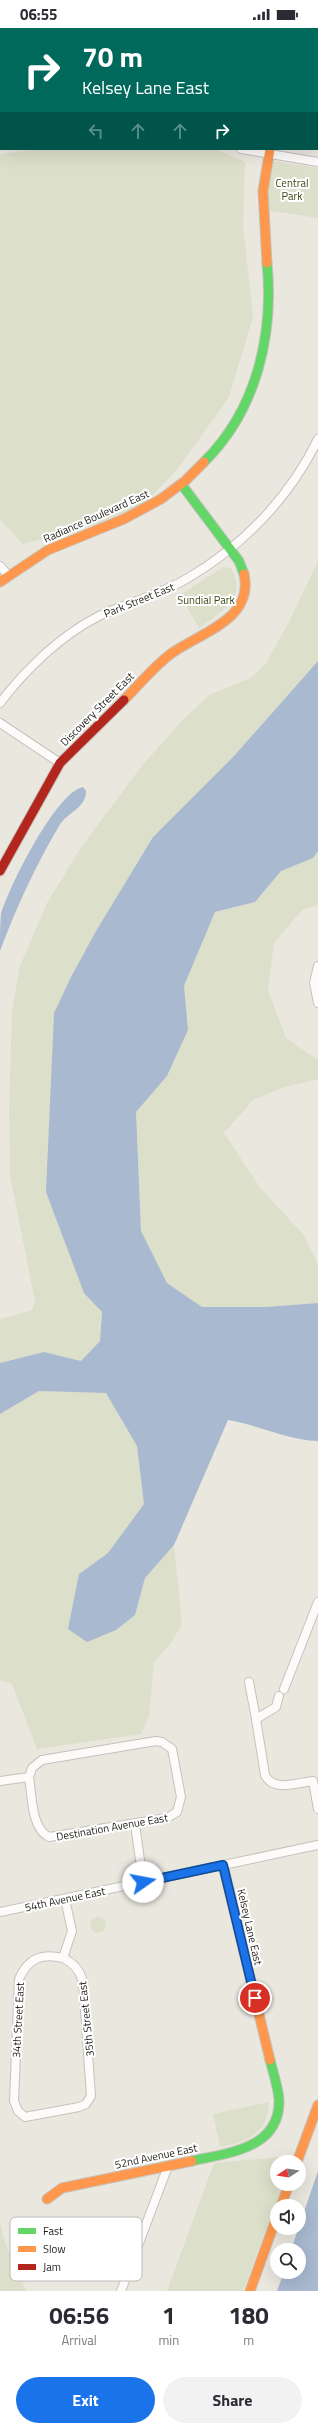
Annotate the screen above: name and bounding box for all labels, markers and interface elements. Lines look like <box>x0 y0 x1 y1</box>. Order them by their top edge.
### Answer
text: 06:55 <box>20 3 57 26</box>
text: 70 m <box>82 35 143 78</box>
icon: right <box>16 44 68 96</box>
text: Kelsey Lane East <box>82 74 209 101</box>
icon: left <box>85 120 107 142</box>
icon: ahead <box>127 120 149 142</box>
icon: ahead <box>169 120 191 142</box>
icon: right <box>211 120 233 142</box>
park label: Central Park <box>275 175 309 204</box>
street label: Radiance Boulevard East <box>41 485 152 547</box>
street label: Park Street East <box>101 579 177 621</box>
park label: Sundial Park <box>177 592 235 608</box>
street label: Discovery Street East <box>56 668 138 750</box>
street label: Destination Avenue East <box>55 1809 169 1845</box>
position arrow <box>122 1861 164 1903</box>
street label: 54th Avenue East <box>23 1883 107 1915</box>
street label: Kelsey Lane East <box>233 1887 267 1967</box>
street label: 35th Street East <box>74 1980 98 2058</box>
pin <box>238 1981 272 2015</box>
street label: 34th Street East <box>8 1982 28 2058</box>
icon: arrive <box>244 1987 266 2009</box>
street label: 52nd Avenue East <box>113 2139 199 2173</box>
north arrow <box>270 2155 306 2191</box>
map controls <box>270 2155 306 2279</box>
button: sound <box>270 2199 306 2235</box>
legend <box>10 2217 142 2281</box>
text: Fast <box>43 2223 63 2239</box>
text: Slow <box>43 2241 66 2257</box>
button: search <box>270 2243 306 2279</box>
text: Jam <box>43 2259 61 2275</box>
text: 06:56 <box>49 2297 109 2333</box>
text: 1 <box>162 2297 176 2333</box>
text: 180 <box>228 2297 269 2333</box>
text: Arrival <box>62 2330 97 2350</box>
text: min <box>158 2330 179 2350</box>
text: m <box>243 2330 254 2350</box>
button: Exit <box>16 2377 155 2423</box>
button: Share <box>163 2377 302 2423</box>

